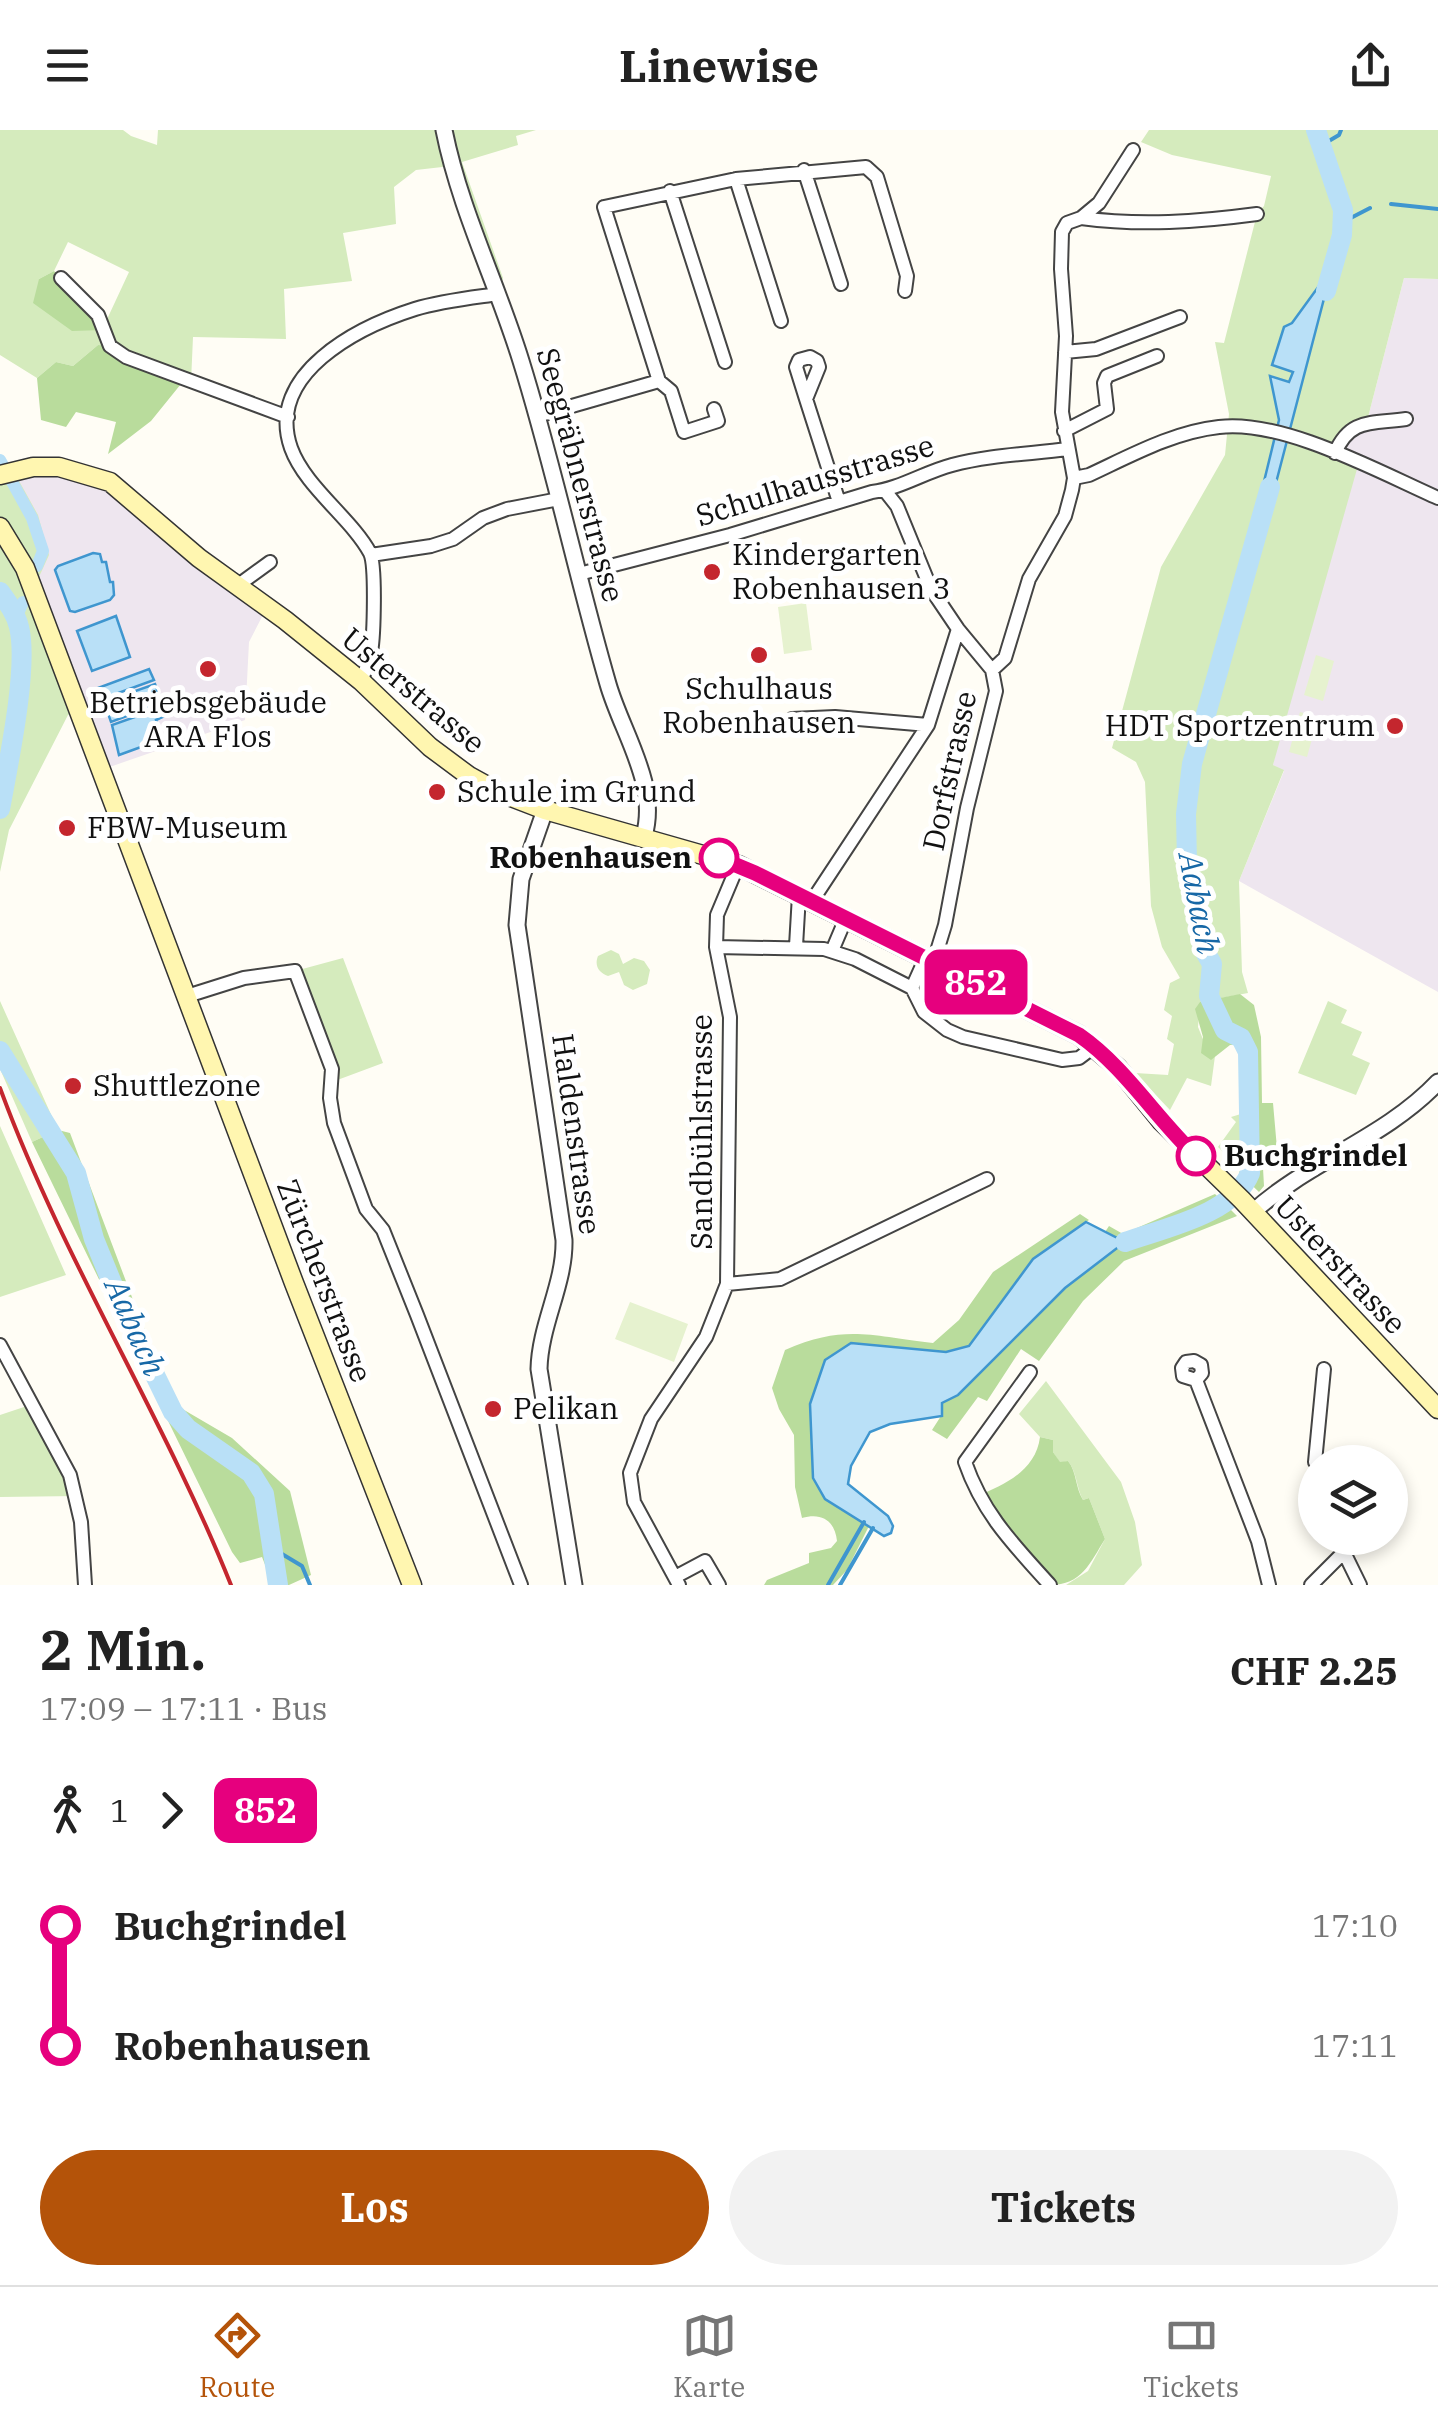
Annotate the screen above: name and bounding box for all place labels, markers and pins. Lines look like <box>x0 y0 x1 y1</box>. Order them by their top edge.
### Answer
place label: Kindergarten Robenhausen 3 <box>732 534 951 607</box>
marker: Kindergarten Robenhausen 3 <box>701 561 723 583</box>
marker: Schulhaus Robenhausen <box>748 644 770 666</box>
marker: Betriebsgebäude ARA Flos <box>197 658 219 680</box>
place label: Schulhaus Robenhausen <box>662 668 856 741</box>
place label: Betriebsgebäude ARA Flos <box>89 682 327 755</box>
place label: HDT Sportzentrum <box>1105 705 1375 744</box>
marker: HDT Sportzentrum <box>1384 715 1406 737</box>
place label: Schule im Grund <box>457 771 696 810</box>
marker: Schule im Grund <box>426 781 448 803</box>
place label: FBW-Museum <box>87 807 288 846</box>
marker: FBW-Museum <box>56 817 78 839</box>
place label: Robenhausen <box>489 837 692 876</box>
marker: Robenhausen <box>700 839 738 877</box>
place label: Shuttlezone <box>93 1065 261 1104</box>
marker: Shuttlezone <box>62 1075 84 1097</box>
place label: Buchgrindel <box>1224 1135 1408 1174</box>
marker: Buchgrindel <box>1177 1137 1215 1175</box>
place label: Pelikan <box>513 1388 619 1427</box>
marker: Pelikan <box>482 1398 504 1420</box>

